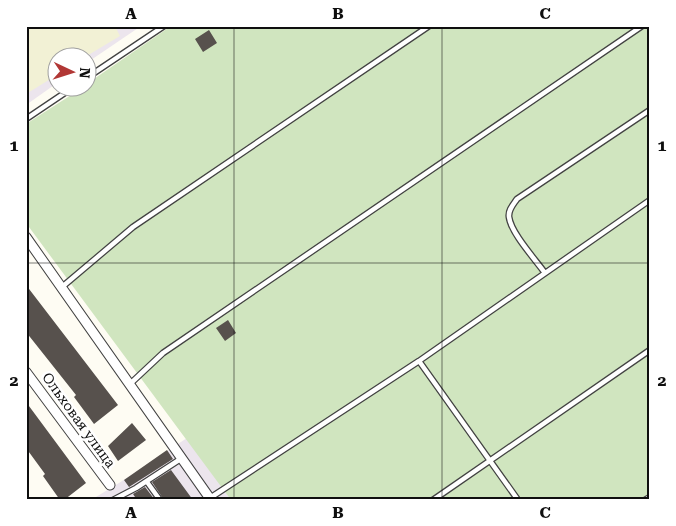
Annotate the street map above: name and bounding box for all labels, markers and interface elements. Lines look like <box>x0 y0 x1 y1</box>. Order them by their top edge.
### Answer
text: A <box>125 4 137 23</box>
text: B <box>332 4 344 23</box>
text: C <box>539 4 551 23</box>
north arrow <box>48 48 98 98</box>
text: N <box>77 67 93 79</box>
text: 1 <box>10 136 19 155</box>
text: 1 <box>658 136 667 155</box>
street label: Ольховая улица <box>39 369 119 471</box>
text: 2 <box>10 371 19 390</box>
text: 2 <box>658 371 667 390</box>
text: A <box>125 503 137 522</box>
text: B <box>332 503 344 522</box>
text: C <box>539 503 551 522</box>

